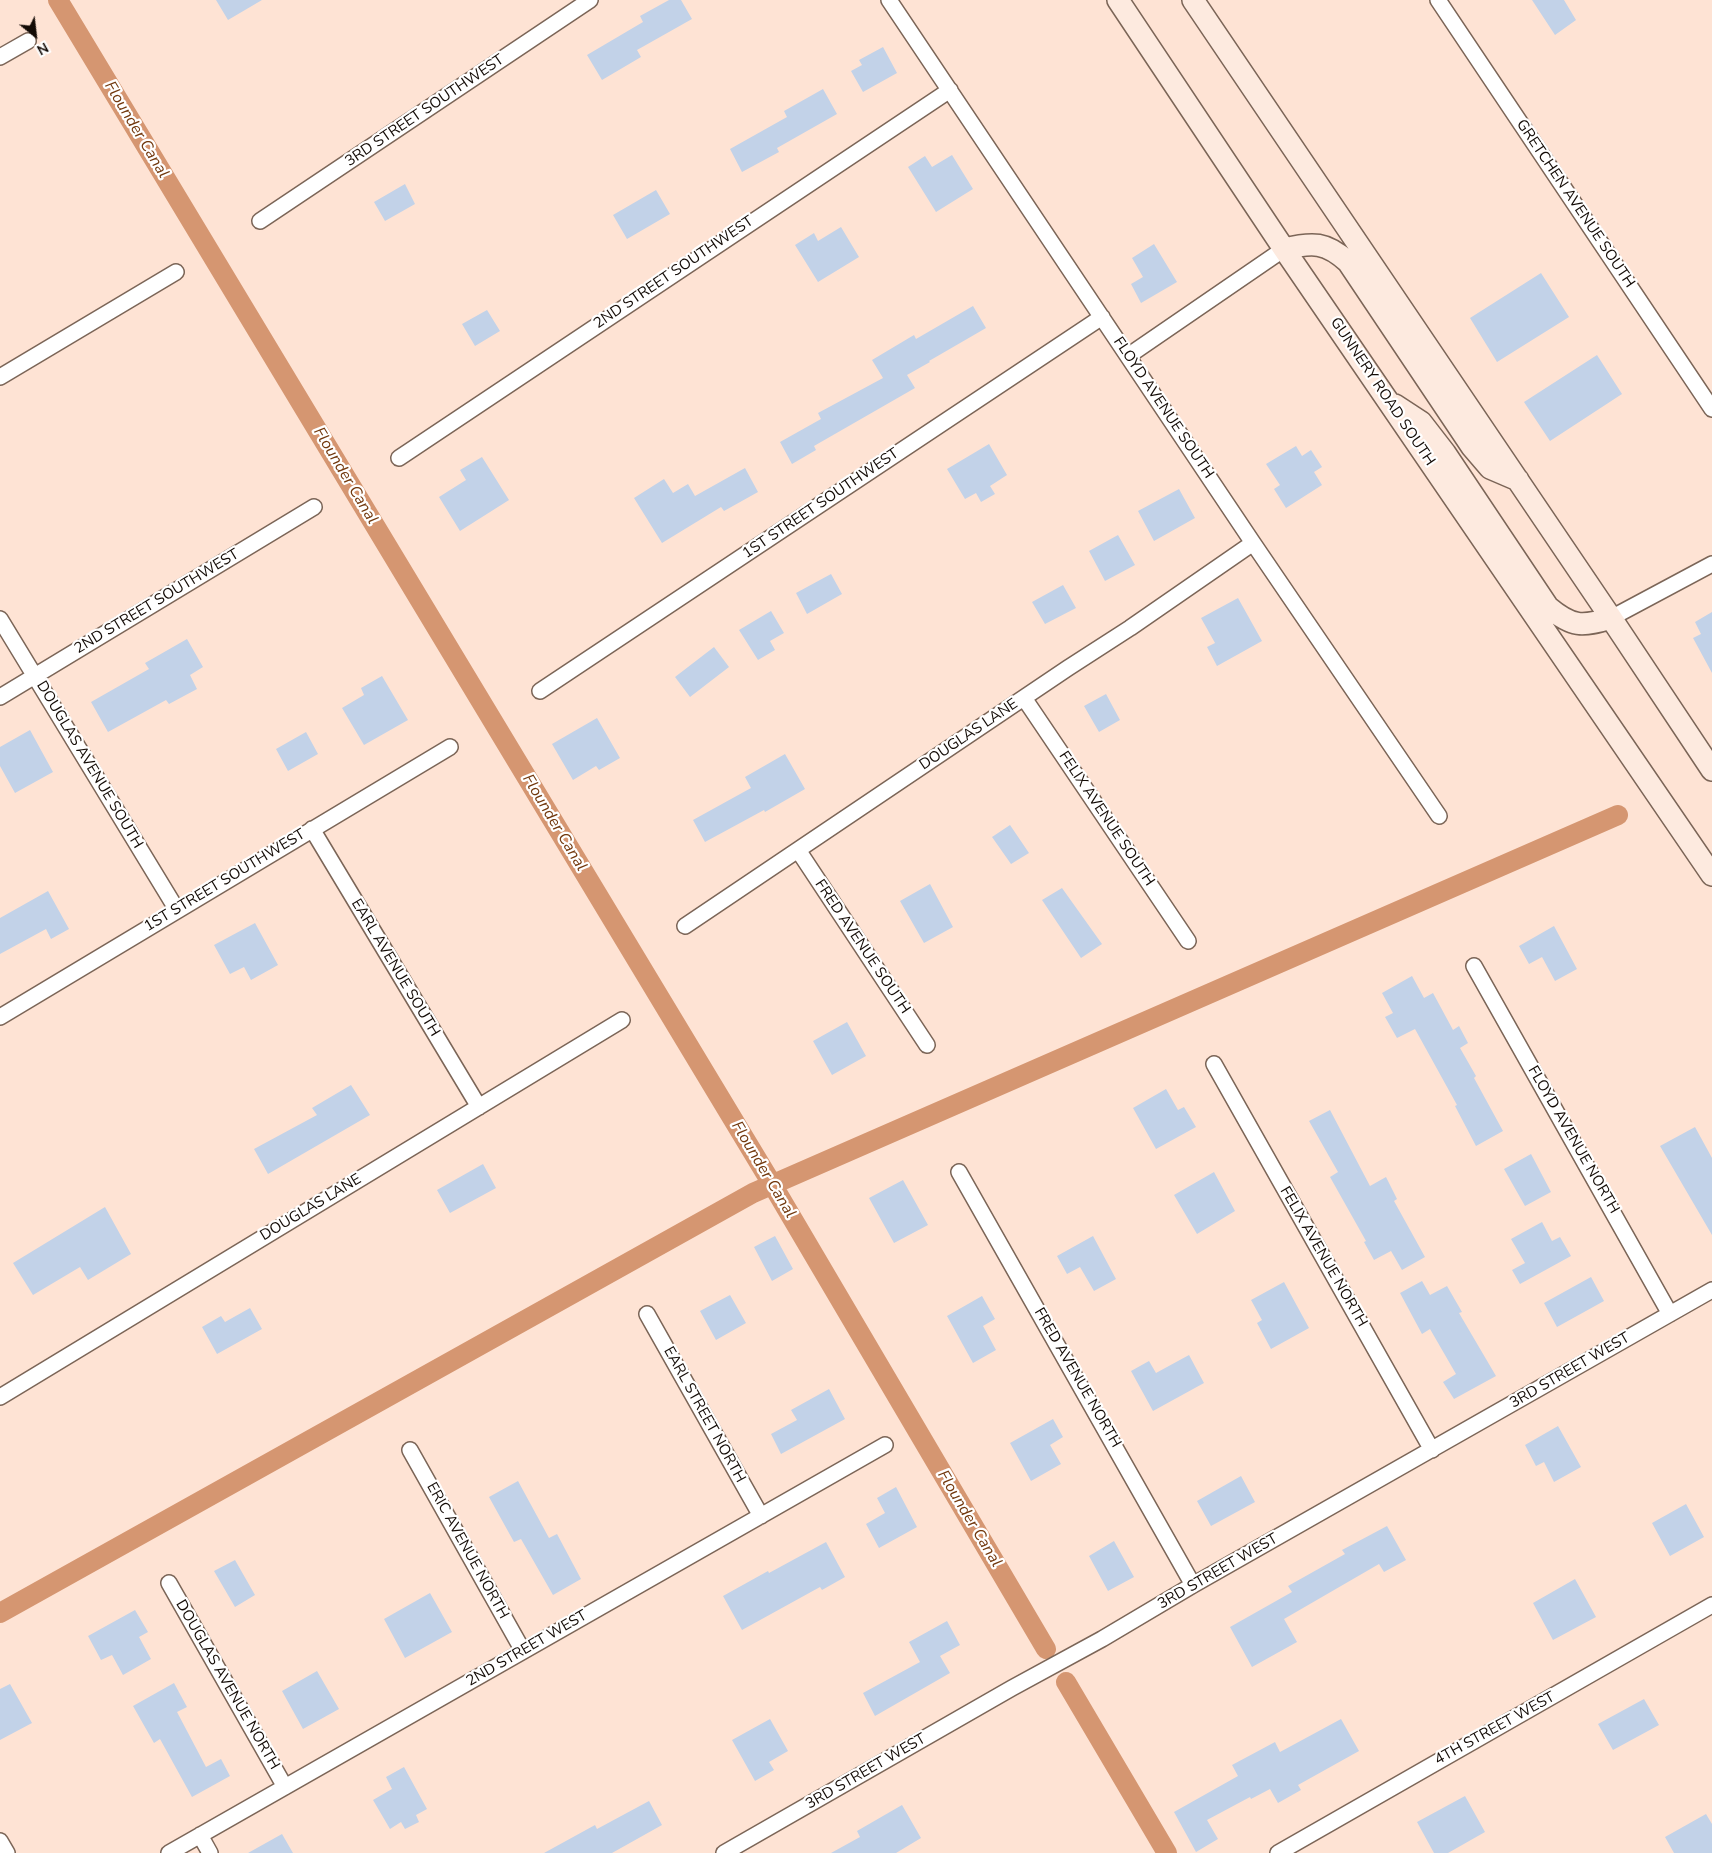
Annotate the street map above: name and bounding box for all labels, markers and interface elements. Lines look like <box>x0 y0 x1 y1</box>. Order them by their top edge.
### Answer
north arrow <box>10 10 60 60</box>
text: N <box>33 38 52 59</box>
street label: 3RD STREET SOUTHWEST <box>342 51 508 171</box>
water label: Flounder Canal <box>100 78 172 182</box>
street label: GRETCHEN AVENUE SOUTH <box>1512 116 1638 292</box>
street label: 2ND STREET SOUTHWEST <box>591 213 757 333</box>
street label: GUNNERY ROAD SOUTH <box>1326 315 1438 469</box>
street label: FLOYD AVENUE SOUTH <box>1109 334 1217 482</box>
water label: Flounder Canal <box>309 424 381 528</box>
street label: 1ST STREET SOUTHWEST <box>740 445 902 563</box>
street label: 2ND STREET SOUTHWEST <box>72 546 242 658</box>
street label: DOUGLAS AVENUE SOUTH <box>32 678 146 852</box>
street label: DOUGLAS LANE <box>916 695 1022 775</box>
street label: FELIX AVENUE SOUTH <box>1054 748 1158 890</box>
water label: Flounder Canal <box>518 771 590 875</box>
street label: 1ST STREET SOUTHWEST <box>141 826 309 936</box>
street label: FRED AVENUE SOUTH <box>810 877 914 1017</box>
street label: EARL AVENUE SOUTH <box>347 896 443 1040</box>
street label: FLOYD AVENUE NORTH <box>1523 1063 1623 1217</box>
water label: Flounder Canal <box>727 1118 799 1222</box>
street label: DOUGLAS LANE <box>257 1171 365 1245</box>
street label: FELIX AVENUE NORTH <box>1275 1184 1371 1330</box>
street label: FRED AVENUE NORTH <box>1030 1305 1124 1451</box>
street label: 3RD STREET WEST <box>1507 1329 1633 1413</box>
street label: EARL STREET NORTH <box>659 1344 749 1486</box>
water label: Flounder Canal <box>933 1467 1005 1571</box>
street label: ERIC AVENUE NORTH <box>422 1480 512 1622</box>
street label: 3RD STREET WEST <box>1155 1530 1281 1614</box>
street label: DOUGLAS AVENUE NORTH <box>171 1597 283 1773</box>
street label: 2ND STREET WEST <box>463 1607 591 1691</box>
street label: 4TH STREET WEST <box>1432 1688 1558 1770</box>
street label: 3RD STREET WEST <box>803 1730 929 1814</box>

